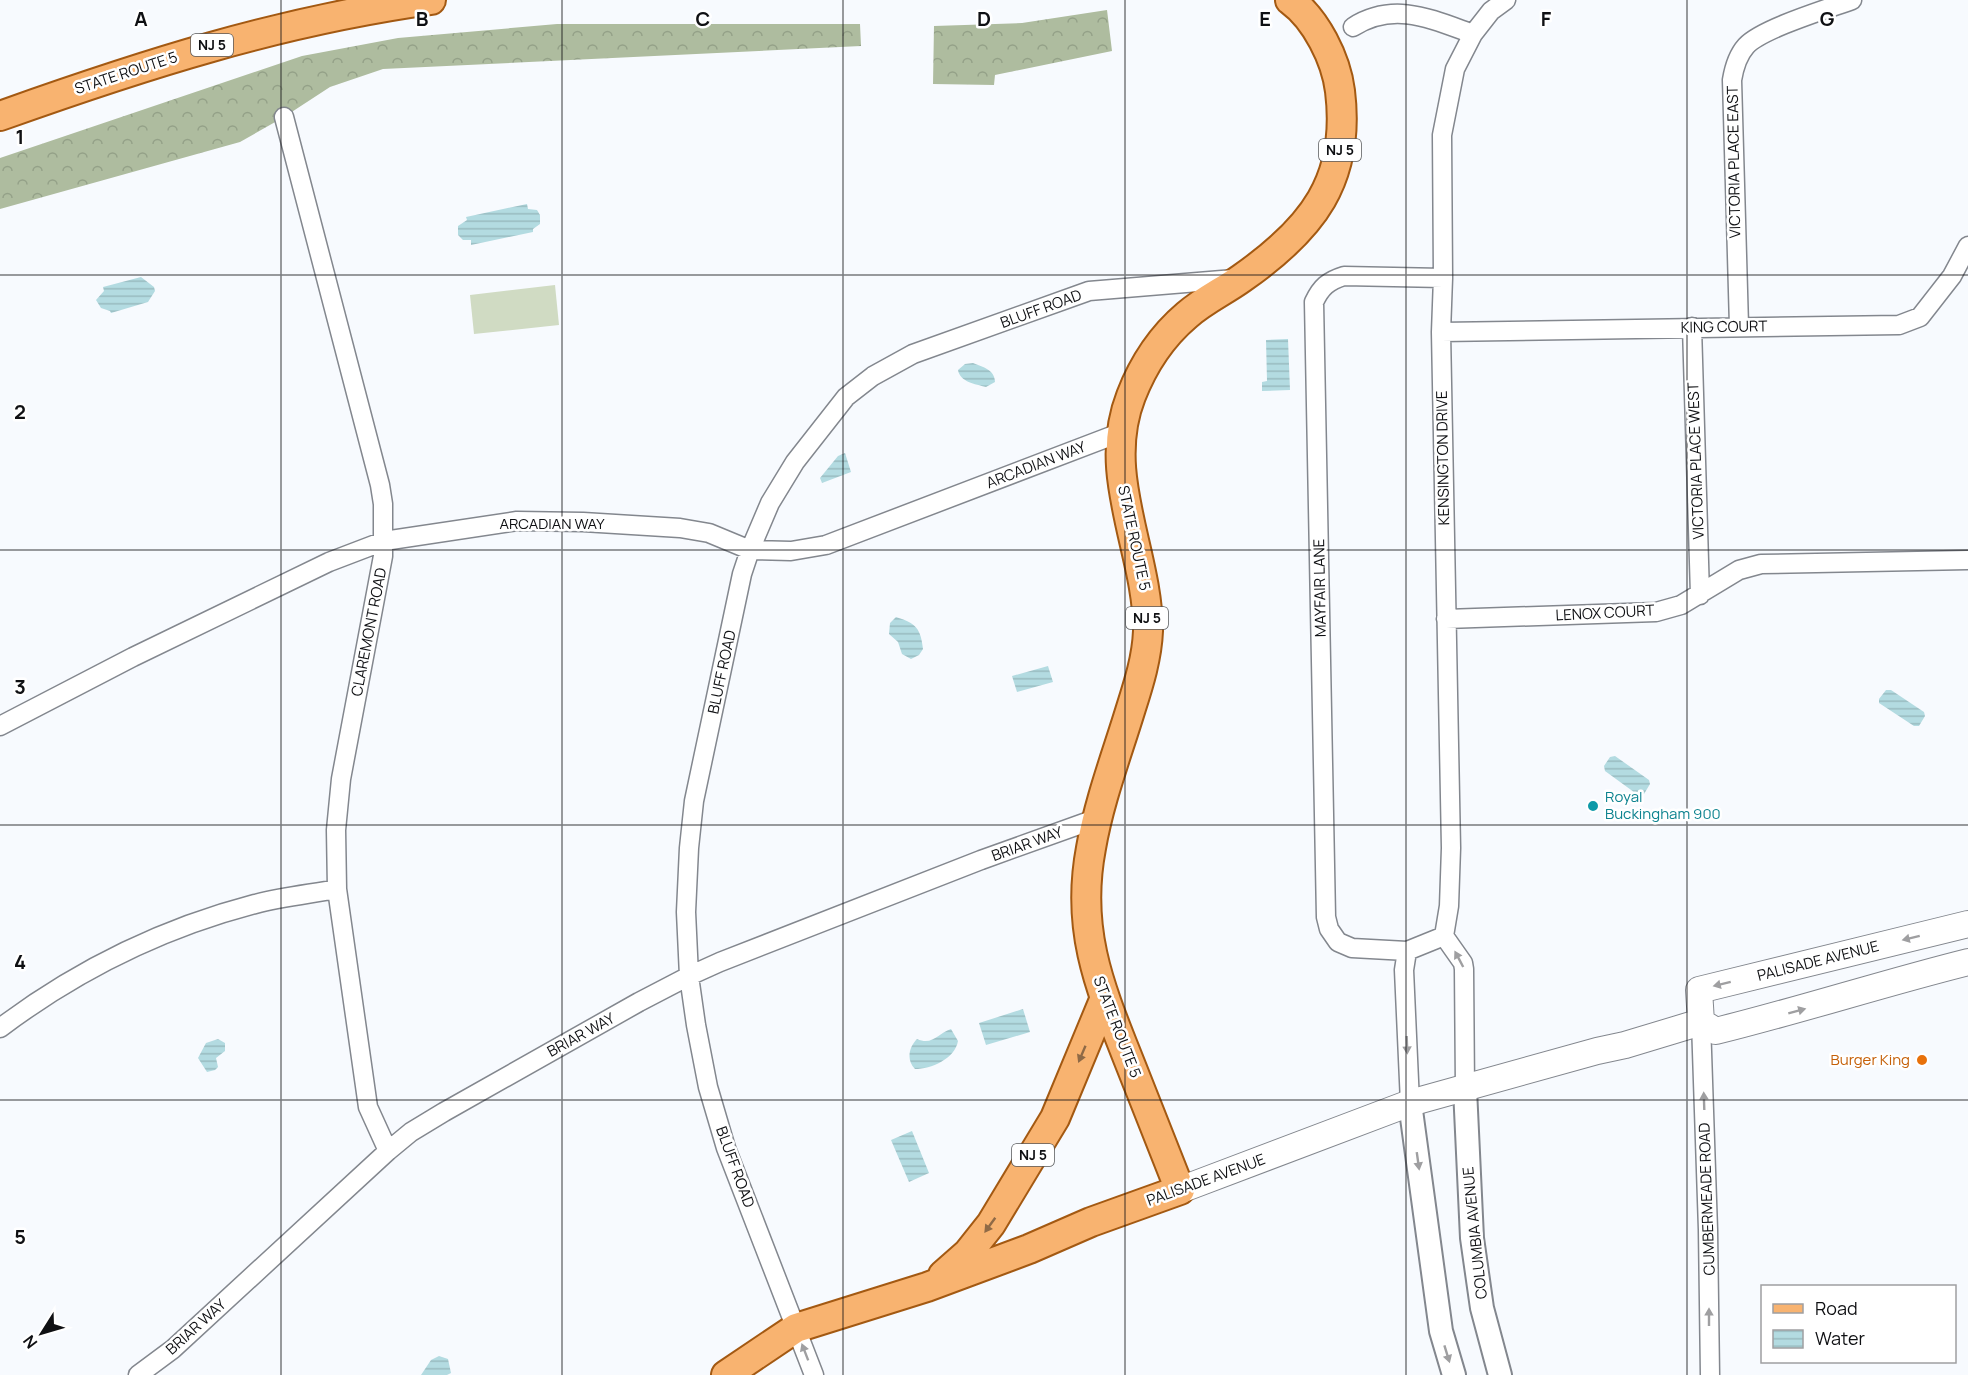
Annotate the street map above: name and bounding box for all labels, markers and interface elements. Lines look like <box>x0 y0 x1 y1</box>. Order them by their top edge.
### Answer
text: A <box>134 5 148 32</box>
text: B <box>416 5 429 32</box>
text: C <box>696 5 710 32</box>
text: D <box>977 5 991 32</box>
text: E <box>1259 5 1271 32</box>
text: F <box>1541 5 1552 32</box>
text: G <box>1820 5 1835 32</box>
road number: NJ 5 <box>191 34 233 56</box>
street label: STATE ROUTE 5 <box>72 46 180 99</box>
street label: VICTORIA PLACE EAST <box>1722 85 1745 239</box>
text: 1 <box>16 123 24 150</box>
road number: NJ 5 <box>1319 139 1361 161</box>
street label: BLUFF ROAD <box>997 284 1084 333</box>
street label: KING COURT <box>1680 315 1768 338</box>
street label: VICTORIA PLACE WEST <box>1682 382 1709 540</box>
street label: KENSINGTON DRIVE <box>1431 390 1454 526</box>
text: 2 <box>14 398 26 425</box>
street label: ARCADIAN WAY <box>983 436 1089 493</box>
street label: STATE ROUTE 5 <box>1113 483 1156 592</box>
street label: ARCADIAN WAY <box>499 513 605 534</box>
street label: MAYFAIR LANE <box>1308 539 1331 637</box>
street label: CLAREMONT ROAD <box>346 566 391 698</box>
street label: LENOX COURT <box>1555 599 1655 626</box>
road number: NJ 5 <box>1126 607 1168 629</box>
street label: BLUFF ROAD <box>702 628 741 716</box>
text: 3 <box>14 673 26 700</box>
place label: Royal Buckingham 900 <box>1605 786 1721 824</box>
marker: Royal Buckingham 900 <box>1586 799 1600 813</box>
street label: BRIAR WAY <box>988 821 1066 866</box>
one-way arrow <box>1902 933 1920 943</box>
street label: PALISADE AVENUE <box>1755 935 1881 986</box>
text: 4 <box>14 948 26 975</box>
one-way arrow <box>1454 950 1464 967</box>
street label: STATE ROUTE 5 <box>1088 973 1146 1081</box>
one-way arrow <box>1713 980 1731 990</box>
one-way arrow <box>1788 1005 1806 1015</box>
street label: BRIAR WAY <box>543 1007 619 1062</box>
one-way arrow <box>1403 1036 1412 1055</box>
one-way arrow <box>1077 1045 1087 1063</box>
place label: Burger King <box>1831 1049 1910 1070</box>
marker: Burger King <box>1915 1053 1929 1067</box>
one-way arrow <box>1699 1091 1708 1110</box>
street label: CUMBERMEADE ROAD <box>1693 1122 1720 1276</box>
street label: BLUFF ROAD <box>711 1123 760 1210</box>
road number: NJ 5 <box>1012 1144 1054 1166</box>
street label: PALISADE AVENUE <box>1144 1148 1268 1211</box>
one-way arrow <box>1413 1152 1422 1171</box>
street label: COLUMBIA AVENUE <box>1457 1166 1492 1300</box>
one-way arrow <box>984 1216 996 1232</box>
text: 5 <box>14 1223 26 1250</box>
legend <box>1761 1285 1956 1363</box>
street label: BRIAR WAY <box>161 1294 231 1359</box>
text: Road <box>1815 1296 1858 1320</box>
north arrow <box>12 1303 72 1363</box>
one-way arrow <box>1704 1307 1714 1326</box>
text: Water <box>1815 1326 1865 1350</box>
text: N <box>18 1331 42 1353</box>
one-way arrow <box>799 1342 809 1360</box>
one-way arrow <box>1443 1345 1453 1363</box>

